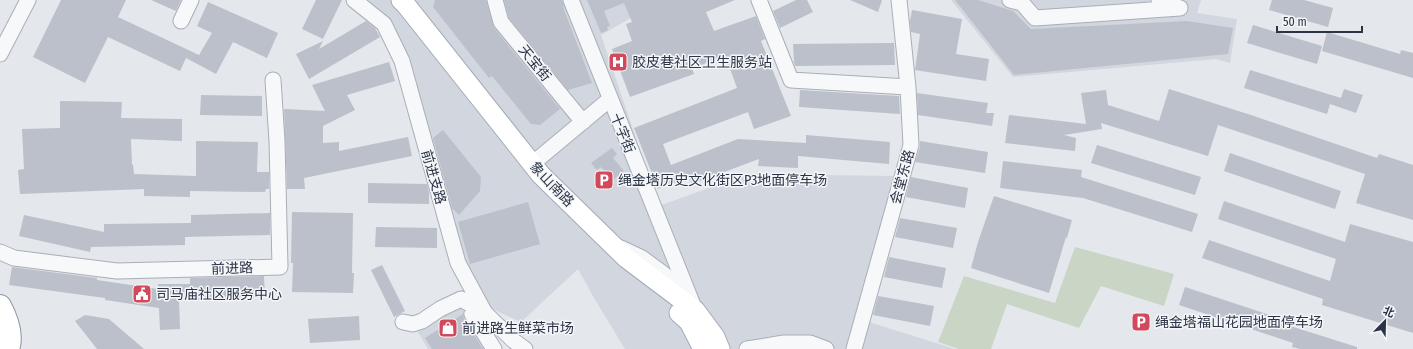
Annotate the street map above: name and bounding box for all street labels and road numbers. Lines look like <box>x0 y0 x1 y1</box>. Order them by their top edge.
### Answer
street label: 天宝街 <box>515 42 554 85</box>
street label: 十字街 <box>607 111 638 156</box>
street label: 前进支路 <box>418 148 449 206</box>
street label: 会堂东路 <box>887 148 918 206</box>
street label: 象山南路 <box>526 158 577 210</box>
street label: 前进路 <box>211 259 253 278</box>

